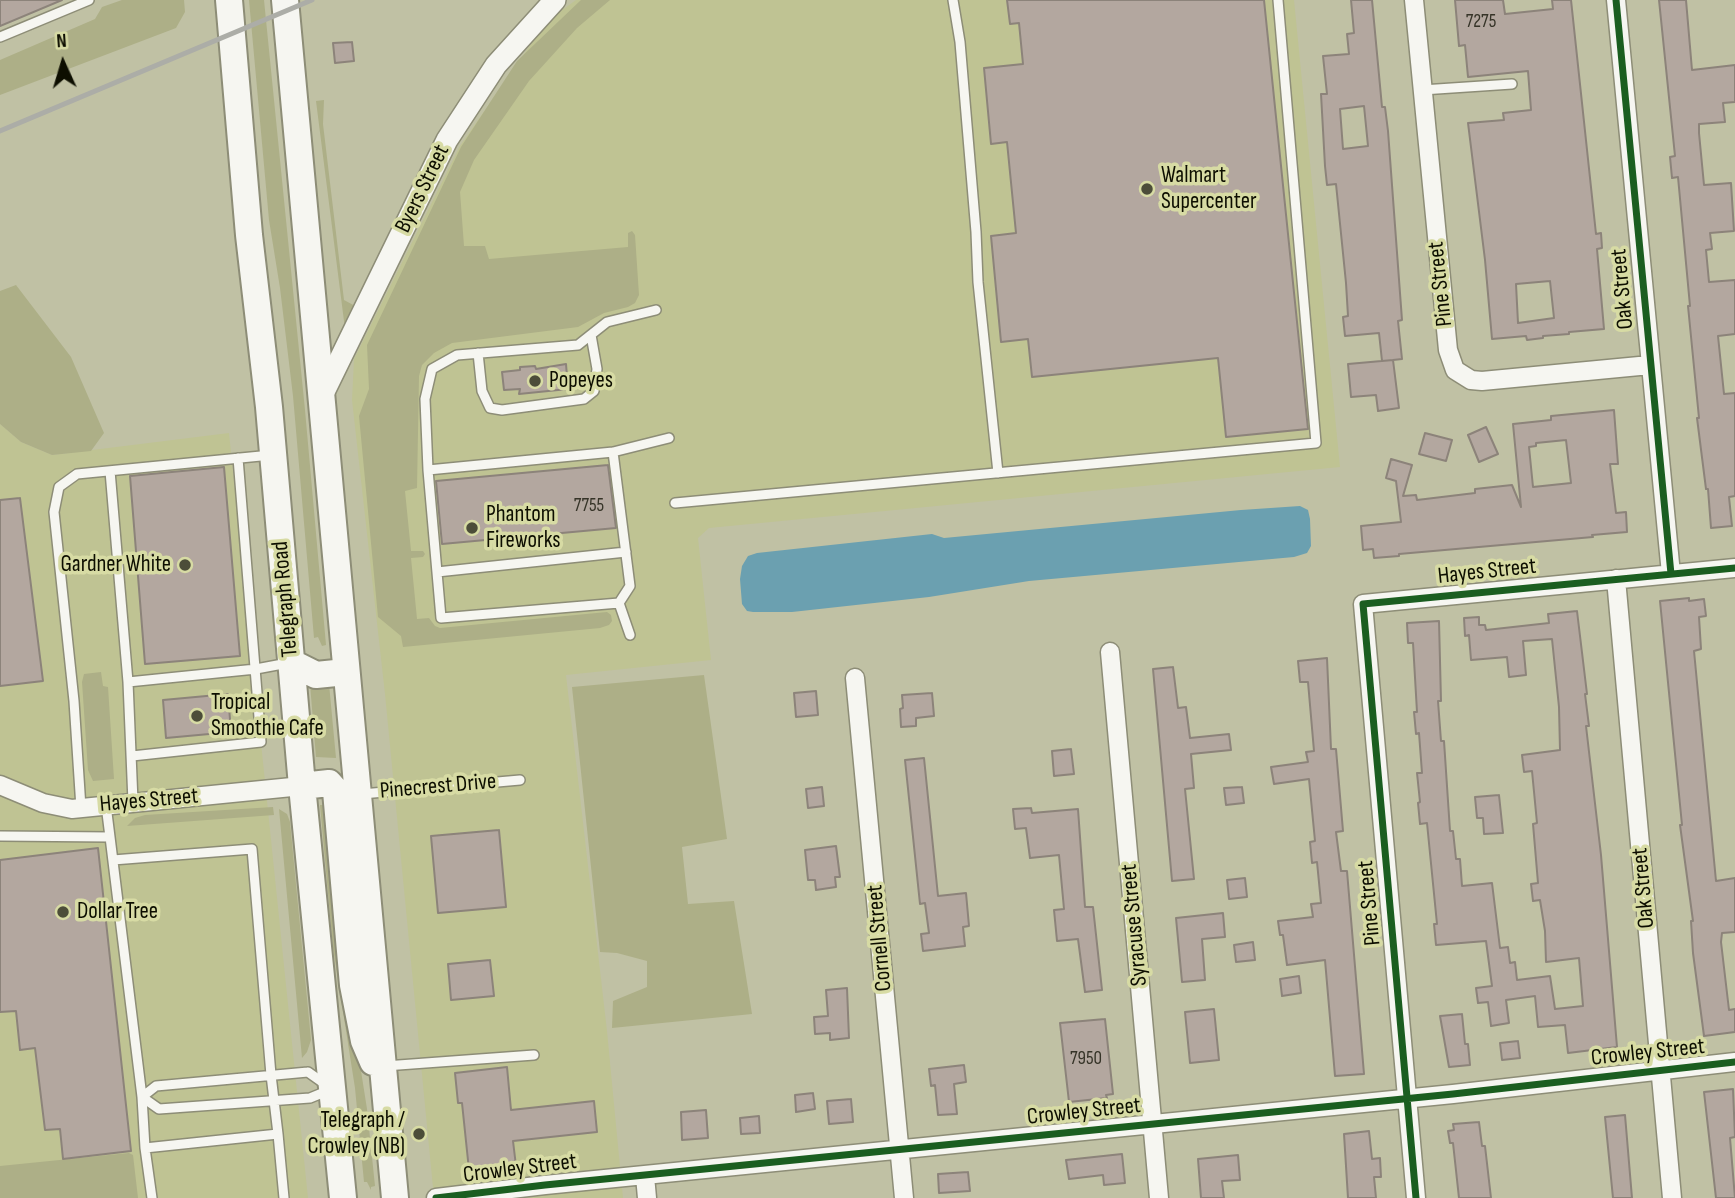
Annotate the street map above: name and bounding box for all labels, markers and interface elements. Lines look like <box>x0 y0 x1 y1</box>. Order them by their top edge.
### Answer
house number: 7275 <box>1466 11 1496 33</box>
north arrow <box>28 28 98 98</box>
text: N <box>56 30 67 53</box>
street label: Byers Street <box>390 140 456 238</box>
place label: Walmart Supercenter <box>1161 162 1256 216</box>
marker: Walmart Supercenter <box>1139 181 1155 197</box>
street label: Pine Street <box>1423 240 1459 328</box>
street label: Oak Street <box>1606 247 1640 331</box>
place label: Popeyes <box>549 367 613 395</box>
marker: Popeyes <box>527 373 543 389</box>
house number: 7755 <box>574 495 604 517</box>
place label: Phantom Fireworks <box>486 501 560 555</box>
marker: Phantom Fireworks <box>464 520 480 536</box>
street label: Telegraph Road <box>267 540 305 658</box>
place label: Gardner White <box>60 551 171 579</box>
street label: Hayes Street <box>1436 553 1538 591</box>
marker: Gardner White <box>177 557 193 573</box>
place label: Tropical Smoothie Cafe <box>211 689 324 743</box>
marker: Tropical Smoothie Cafe <box>189 708 205 724</box>
street label: Pinecrest Drive <box>379 768 497 806</box>
street label: Hayes Street <box>99 783 199 819</box>
street label: Oak Street <box>1627 846 1661 930</box>
street label: Pine Street <box>1353 859 1387 947</box>
street label: Syracuse Street <box>1116 863 1154 987</box>
street label: Cornell Street <box>862 884 898 992</box>
place label: Dollar Tree <box>77 898 158 926</box>
marker: Dollar Tree <box>55 904 71 920</box>
street label: Crowley Street <box>1590 1033 1706 1073</box>
house number: 7950 <box>1070 1048 1102 1070</box>
street label: Crowley Street <box>1026 1092 1142 1132</box>
place label: Telegraph / Crowley (NB) <box>308 1107 405 1161</box>
marker: Telegraph / Crowley (NB) <box>411 1126 427 1142</box>
street label: Crowley Street <box>462 1148 578 1190</box>

